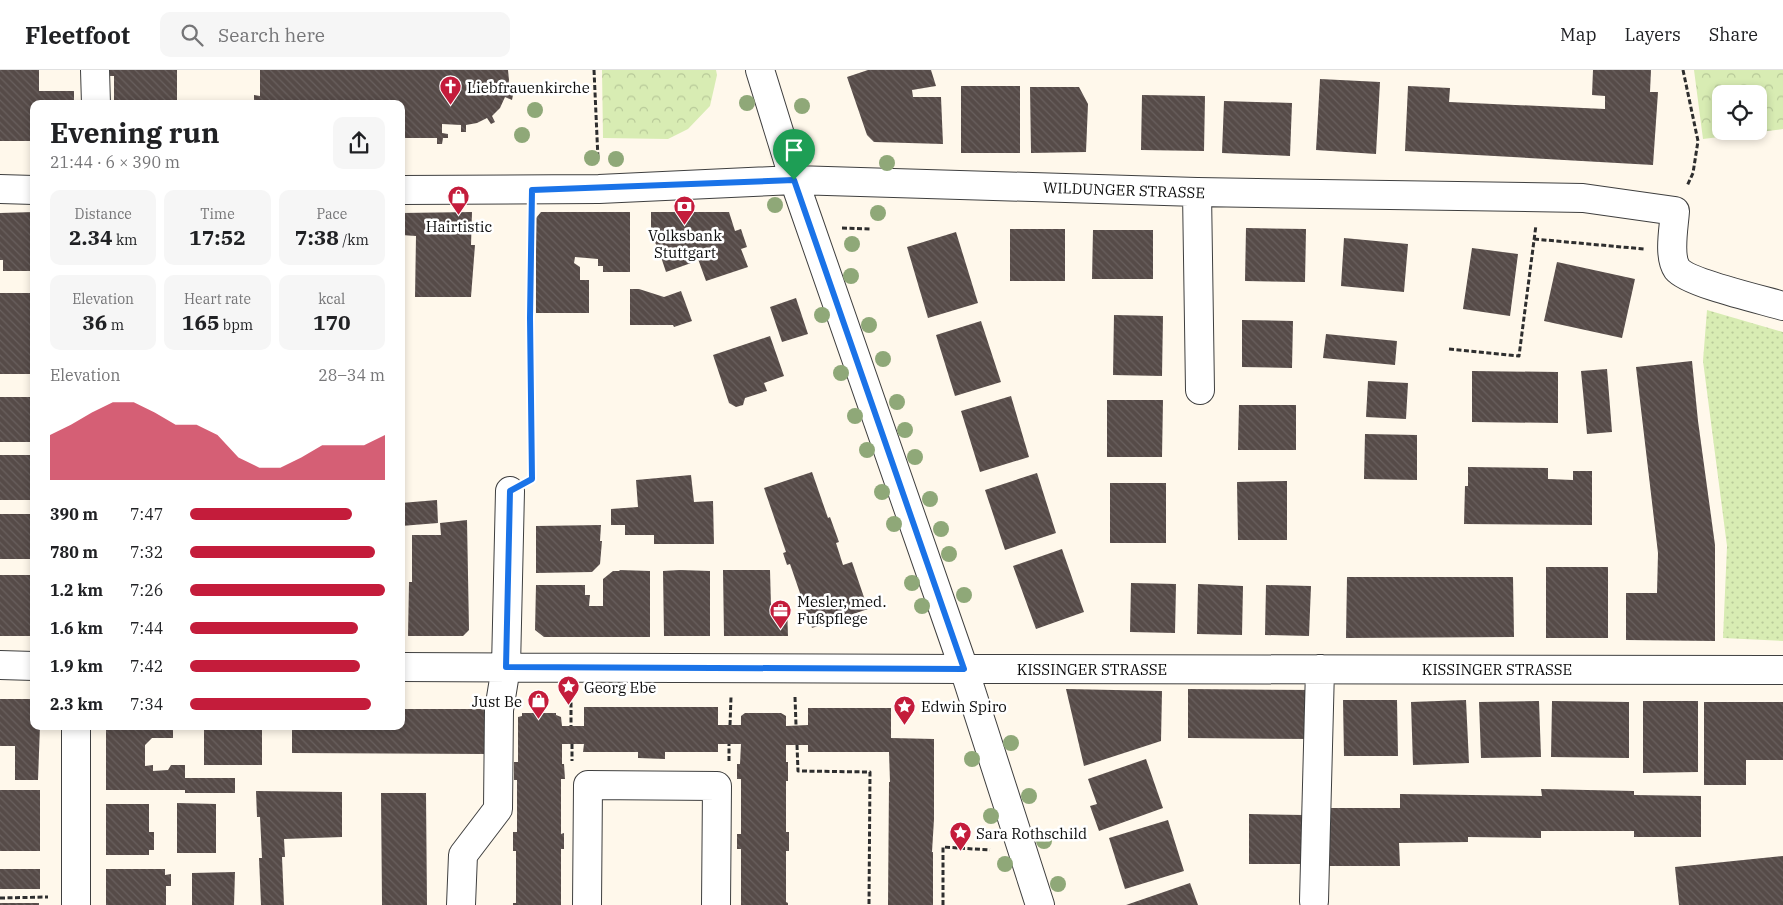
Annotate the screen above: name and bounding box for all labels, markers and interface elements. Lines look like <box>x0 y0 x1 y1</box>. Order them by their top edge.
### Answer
search box <box>160 12 510 57</box>
text: Fleetfoot <box>25 19 130 51</box>
icon: search <box>178 21 206 49</box>
text: Search here <box>218 23 325 47</box>
text: Map <box>1560 23 1597 46</box>
text: Layers <box>1625 23 1681 46</box>
text: Share <box>1709 23 1758 46</box>
church icon: Liebfrauenkirche <box>439 75 463 106</box>
place label: Liebfrauenkirche <box>467 78 590 97</box>
map controls <box>1712 85 1767 140</box>
button: locate <box>1712 85 1767 140</box>
text: Evening run <box>50 114 219 151</box>
button: share <box>333 117 385 169</box>
pin <box>773 129 815 180</box>
icon: arrive <box>780 136 808 164</box>
text: 21:44 · 6 × 390 m <box>50 152 180 172</box>
street label: WILDUNGER STRASSE <box>1043 178 1205 202</box>
shop icon: Hairtistic <box>447 185 471 216</box>
bank icon: Volksbank Stuttgart <box>673 195 697 226</box>
text: Distance <box>75 205 132 223</box>
text: Time <box>200 205 235 223</box>
text: Pace <box>316 205 347 223</box>
place label: Hairtistic <box>426 217 493 236</box>
text: 2.34 <box>69 223 113 251</box>
text: 17:52 <box>189 223 246 251</box>
text: 7:38 <box>295 223 339 251</box>
place label: Volksbank Stuttgart <box>648 226 722 262</box>
text: km <box>113 231 137 249</box>
text: /km <box>339 231 369 249</box>
text: Elevation <box>72 290 134 308</box>
text: Heart rate <box>184 290 251 308</box>
text: kcal <box>318 290 345 308</box>
text: 36 <box>82 308 107 336</box>
text: 165 <box>182 308 220 336</box>
text: 170 <box>313 308 351 336</box>
text: m <box>107 316 124 334</box>
text: bpm <box>220 316 253 334</box>
text: Elevation <box>50 365 120 385</box>
text: 28–34 m <box>318 365 385 385</box>
text: 390 m <box>50 504 98 524</box>
text: 7:47 <box>130 504 163 524</box>
text: 780 m <box>50 542 98 562</box>
text: 7:32 <box>130 542 163 562</box>
text: 1.2 km <box>50 580 103 600</box>
text: 7:26 <box>130 580 163 600</box>
place label: Mesler, med. Fußpflege <box>797 592 886 628</box>
office icon: Mesler, med. Fußpflege <box>769 598 793 629</box>
text: 1.6 km <box>50 618 103 638</box>
text: 7:44 <box>130 618 163 638</box>
text: 1.9 km <box>50 656 103 676</box>
text: 7:42 <box>130 656 163 676</box>
street label: KISSINGER STRASSE <box>1017 660 1167 679</box>
street label: KISSINGER STRASSE <box>1422 660 1572 679</box>
place icon: Georg Ebe <box>556 675 580 706</box>
place label: Georg Ebe <box>584 678 656 697</box>
shop icon: Just Be <box>526 689 550 720</box>
place label: Just Be <box>472 692 522 711</box>
text: 2.3 km <box>50 694 103 714</box>
text: 7:34 <box>130 694 163 714</box>
place icon: Edwin Spiro <box>893 694 917 725</box>
place label: Edwin Spiro <box>921 697 1007 716</box>
place icon: Sara Rothschild <box>948 821 972 852</box>
place label: Sara Rothschild <box>976 824 1087 843</box>

